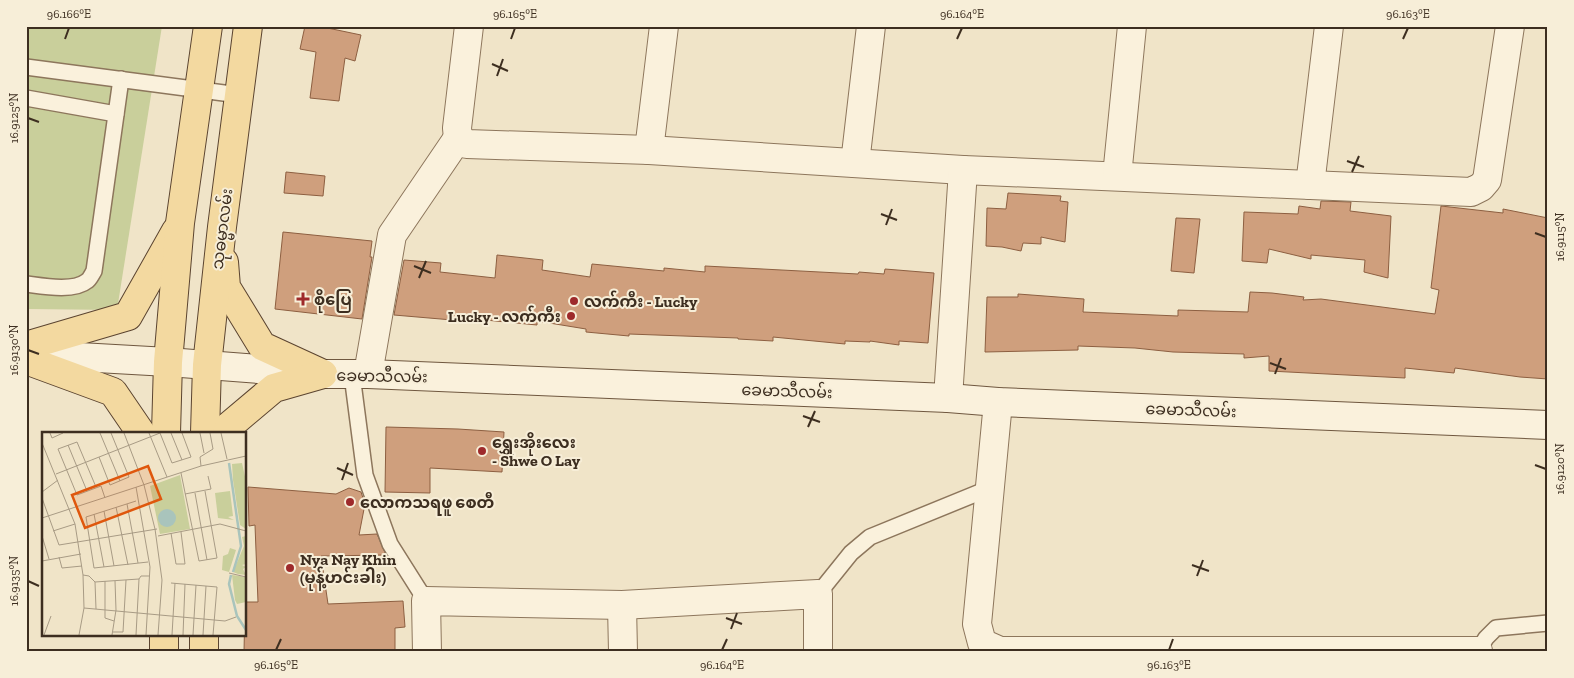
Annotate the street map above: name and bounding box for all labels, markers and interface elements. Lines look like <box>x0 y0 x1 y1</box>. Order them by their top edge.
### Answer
text: 96.166°E <box>47 7 91 21</box>
text: 96.165°E <box>493 7 537 21</box>
text: 96.164°E <box>940 7 984 21</box>
text: 96.163°E <box>1386 7 1430 21</box>
text: 16.9125°N <box>7 93 21 143</box>
street label: သုဓမ္မာလမ်း <box>206 187 241 271</box>
text: 16.9115°N <box>1553 213 1567 261</box>
place label: စိုပြေ <box>314 289 352 313</box>
place label: လက်ကီး - Lucky <box>584 290 698 311</box>
marker: စိုပြေ <box>296 292 310 306</box>
marker: လက်ကီး - Lucky <box>568 295 580 307</box>
place label: Lucky - လက်ကီး <box>448 305 561 326</box>
marker: Lucky - လက်ကီး <box>565 310 577 322</box>
text: 16.9130°N <box>7 324 21 375</box>
street label: ခေမာသီလမ်း <box>336 364 428 386</box>
street label: ခေမာသီလမ်း <box>741 378 833 402</box>
street label: ခေမာသီလမ်း <box>1145 397 1237 421</box>
inset map <box>42 432 246 636</box>
place label: ရွှေးအိုးလေး - Shwe O Lay <box>492 432 581 470</box>
text: 16.9120°N <box>1553 443 1567 495</box>
marker: ရွှေးအိုးလေး - Shwe O Lay <box>476 445 488 457</box>
place label: လောကသရဖူ စေတီ <box>360 491 495 516</box>
marker: လောကသရဖူ စေတီ <box>344 496 356 508</box>
place label: Nya Nay Khin (မုန့်ဟင်းခါး) <box>300 550 397 591</box>
text: 16.9135°N <box>7 556 21 606</box>
marker: Nya Nay Khin (မုန့်ဟင်းခါး) <box>284 562 296 574</box>
text: 96.165°E <box>254 658 298 672</box>
text: 96.164°E <box>700 658 744 672</box>
text: 96.163°E <box>1147 658 1191 672</box>

